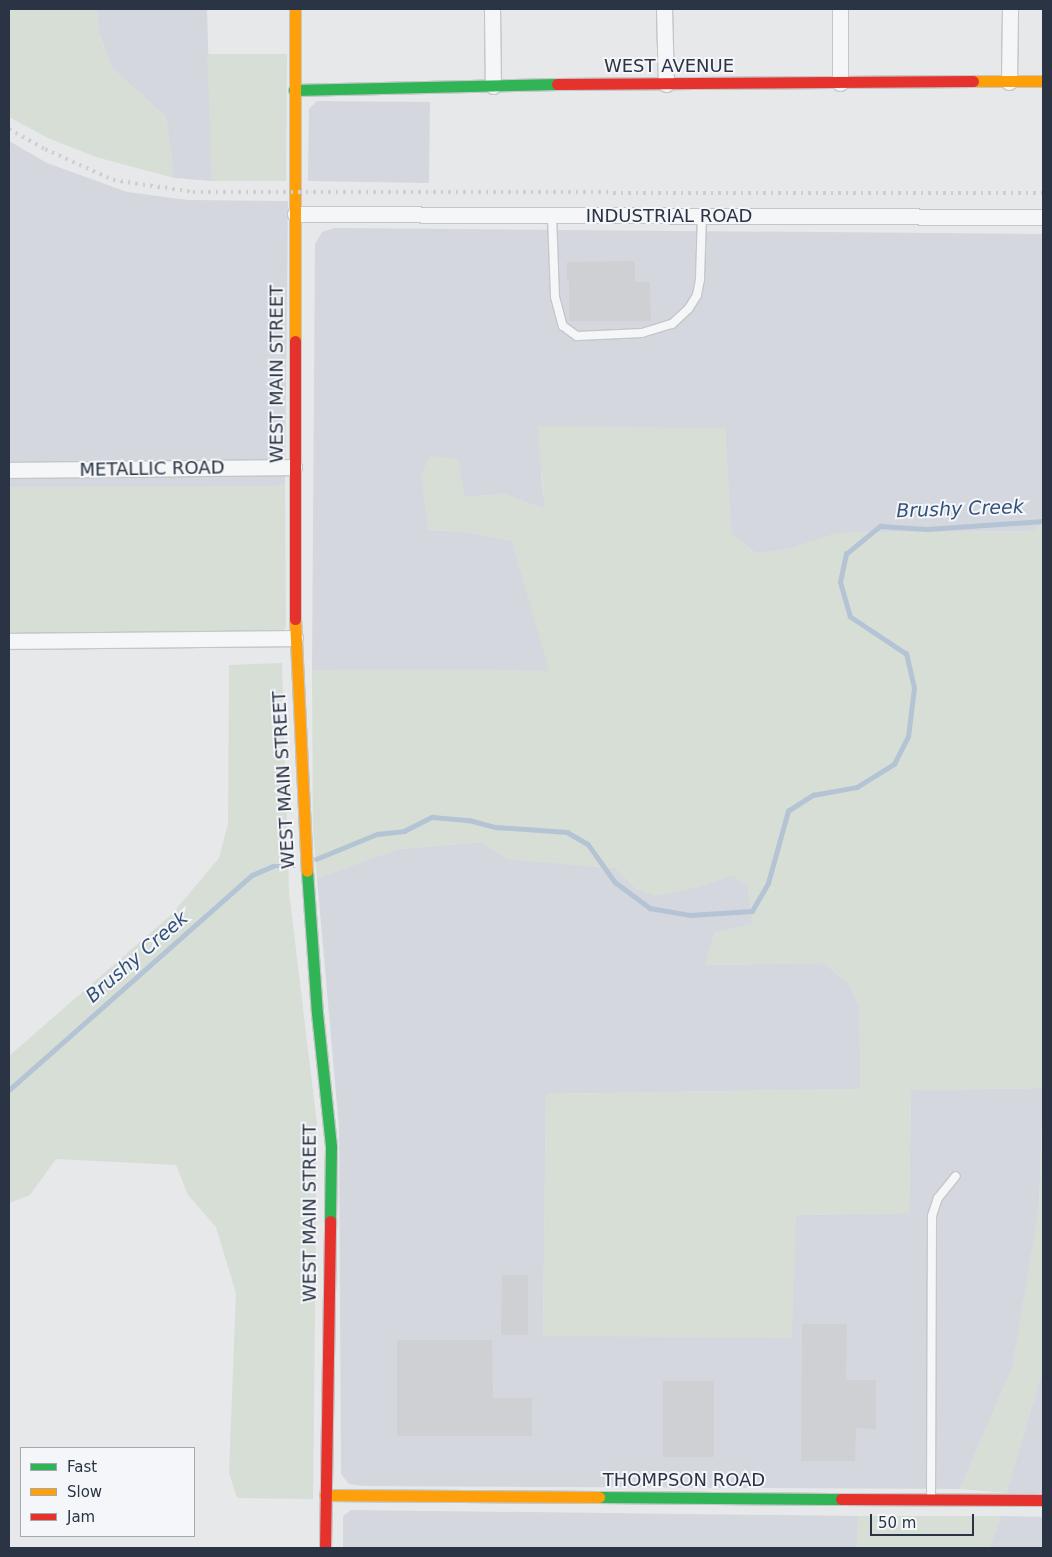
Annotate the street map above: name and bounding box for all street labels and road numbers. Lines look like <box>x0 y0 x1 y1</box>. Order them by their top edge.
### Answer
street label: WEST AVENUE <box>604 55 734 77</box>
street label: INDUSTRIAL ROAD <box>586 205 752 227</box>
street label: WEST MAIN STREET <box>266 285 288 463</box>
street label: METALLIC ROAD <box>79 457 225 481</box>
street label: WEST MAIN STREET <box>269 690 299 870</box>
street label: WEST MAIN STREET <box>299 1124 321 1302</box>
street label: THOMPSON ROAD <box>603 1469 765 1491</box>

